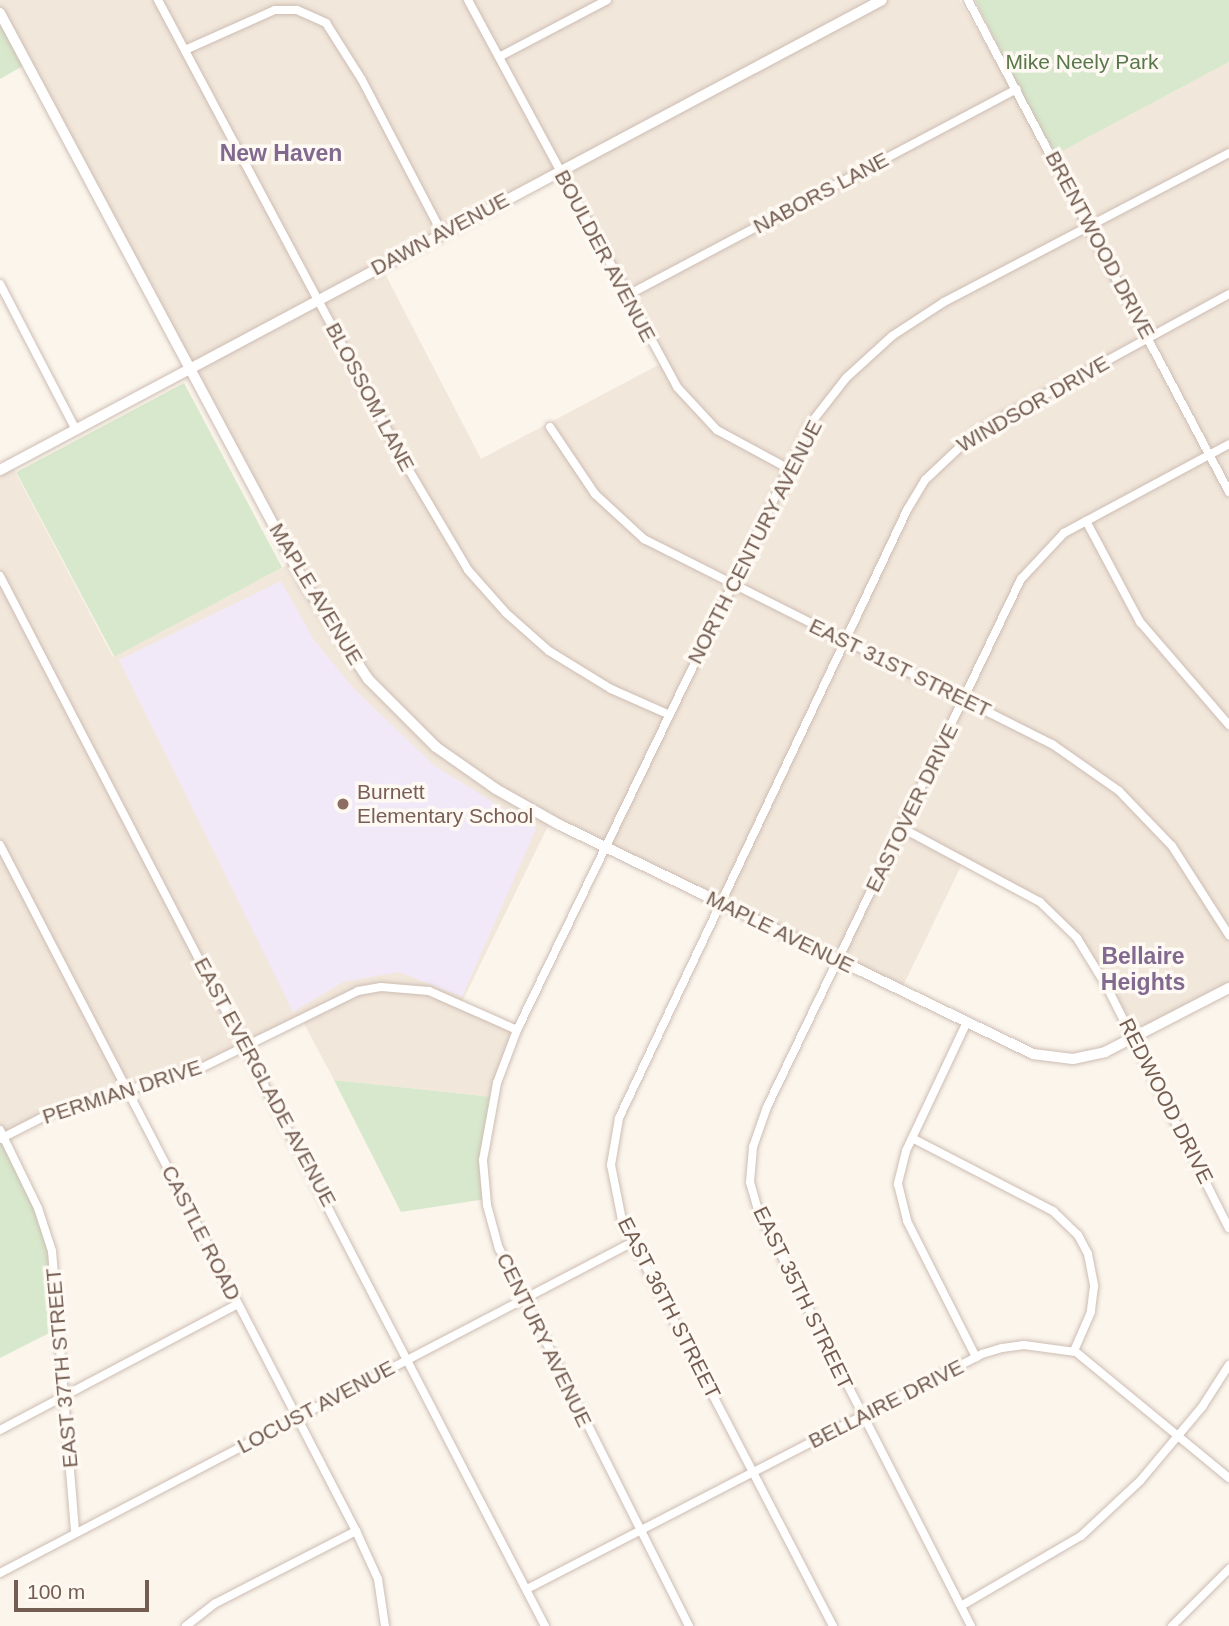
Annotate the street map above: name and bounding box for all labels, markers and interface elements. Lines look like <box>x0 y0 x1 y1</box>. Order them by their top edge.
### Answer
park label: Mike Neely Park <box>1006 49 1158 75</box>
district label: New Haven <box>220 139 342 167</box>
street label: NABORS LANE <box>749 147 893 239</box>
street label: BRENTWOOD DRIVE <box>1040 147 1160 343</box>
street label: BOULDER AVENUE <box>549 165 661 347</box>
street label: DAWN AVENUE <box>366 187 514 281</box>
street label: BLOSSOM LANE <box>320 318 420 476</box>
street label: WINDSOR DRIVE <box>952 350 1114 458</box>
street label: NORTH CENTURY AVENUE <box>682 415 828 669</box>
street label: MAPLE AVENUE <box>264 518 368 670</box>
street label: EAST 31ST STREET <box>805 613 995 723</box>
street label: EASTOVER DRIVE <box>860 720 964 896</box>
place label: Burnett Elementary School <box>357 779 533 829</box>
marker: Burnett Elementary School <box>335 796 351 812</box>
street label: MAPLE AVENUE <box>702 885 858 979</box>
district label: Bellaire Heights <box>1101 942 1185 996</box>
street label: EAST EVERGLADE AVENUE <box>188 953 342 1211</box>
street label: REDWOOD DRIVE <box>1113 1014 1219 1188</box>
street label: PERMIAN DRIVE <box>39 1054 205 1130</box>
street label: CASTLE ROAD <box>156 1161 246 1305</box>
street label: EAST 35TH STREET <box>748 1202 858 1394</box>
street label: EAST 36TH STREET <box>612 1213 726 1403</box>
street label: CENTURY AVENUE <box>491 1248 597 1432</box>
street label: EAST 37TH STREET <box>41 1267 83 1469</box>
street label: BELLAIRE DRIVE <box>804 1354 968 1454</box>
street label: LOCUST AVENUE <box>232 1355 400 1459</box>
scale bar <box>18 1566 152 1610</box>
text: 100 m <box>27 1580 85 1603</box>

